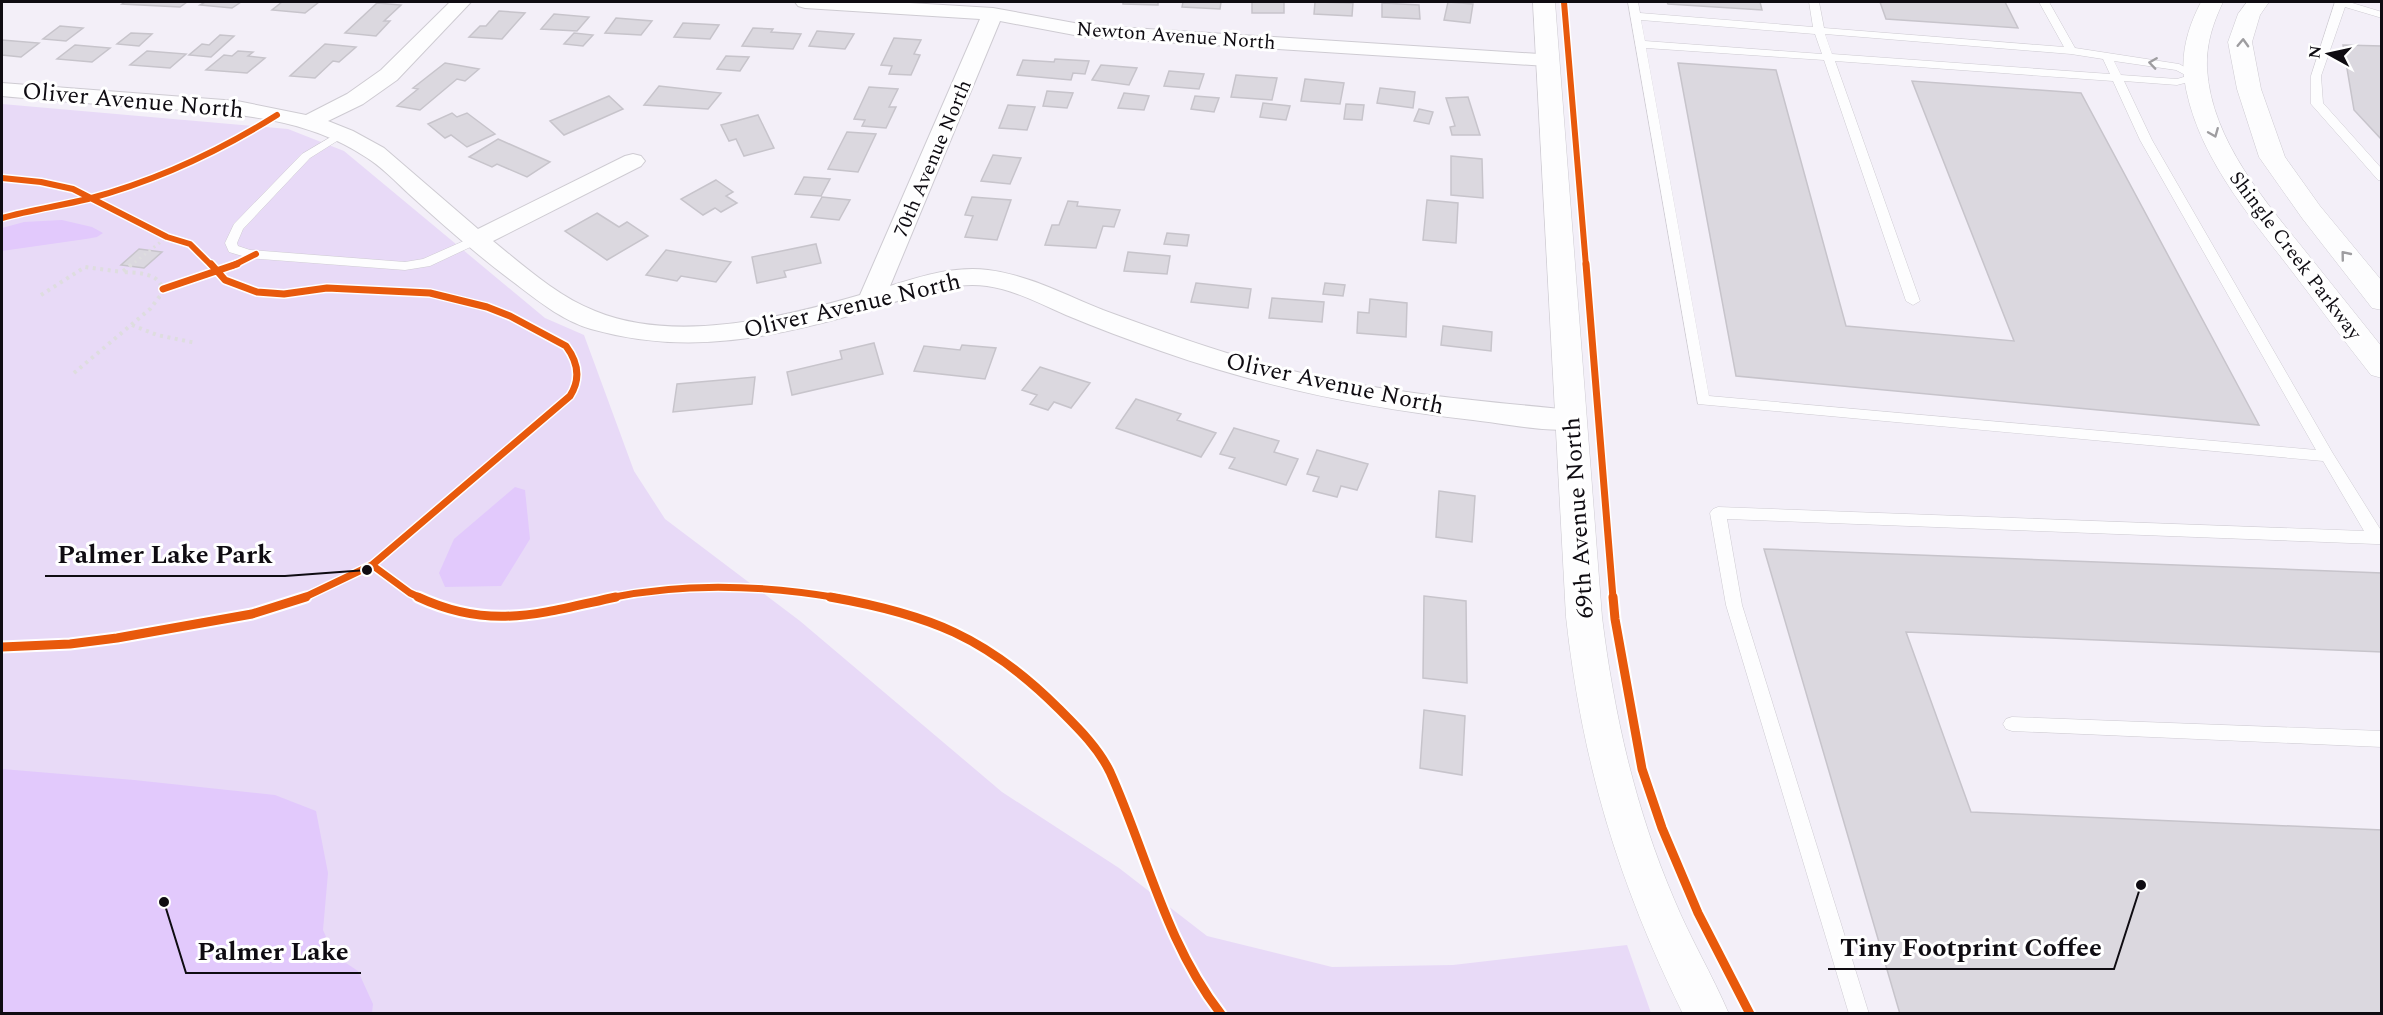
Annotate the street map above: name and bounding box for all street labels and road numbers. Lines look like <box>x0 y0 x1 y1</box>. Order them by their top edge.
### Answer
street label: Newton Avenue North <box>1075 14 1277 58</box>
street label: Oliver Avenue North <box>21 73 245 129</box>
street label: 70th Avenue North <box>886 75 980 242</box>
street label: Shingle Creek Parkway <box>2222 165 2370 348</box>
street label: Oliver Avenue North <box>740 263 964 348</box>
street label: Oliver Avenue North <box>1222 343 1447 425</box>
street label: 69th Avenue North <box>1554 416 1604 620</box>

